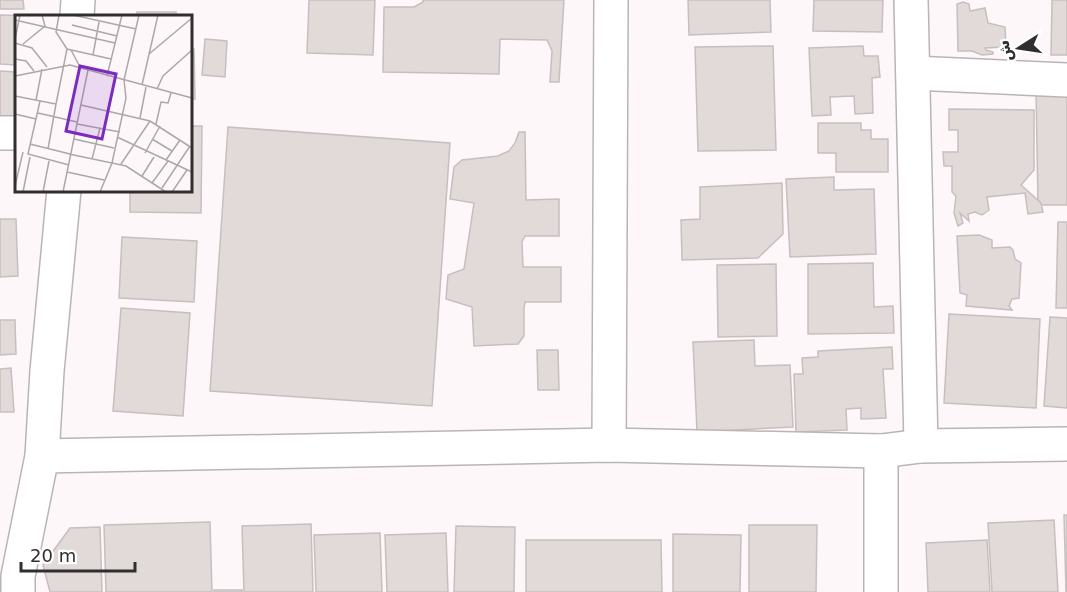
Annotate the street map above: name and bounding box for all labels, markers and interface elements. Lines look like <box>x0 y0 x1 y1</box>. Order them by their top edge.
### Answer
inset map <box>15 15 192 192</box>
north arrow <box>989 18 1049 78</box>
text: ش <box>993 38 1016 64</box>
scale bar <box>21 535 135 573</box>
text: 20 m <box>30 545 76 566</box>

